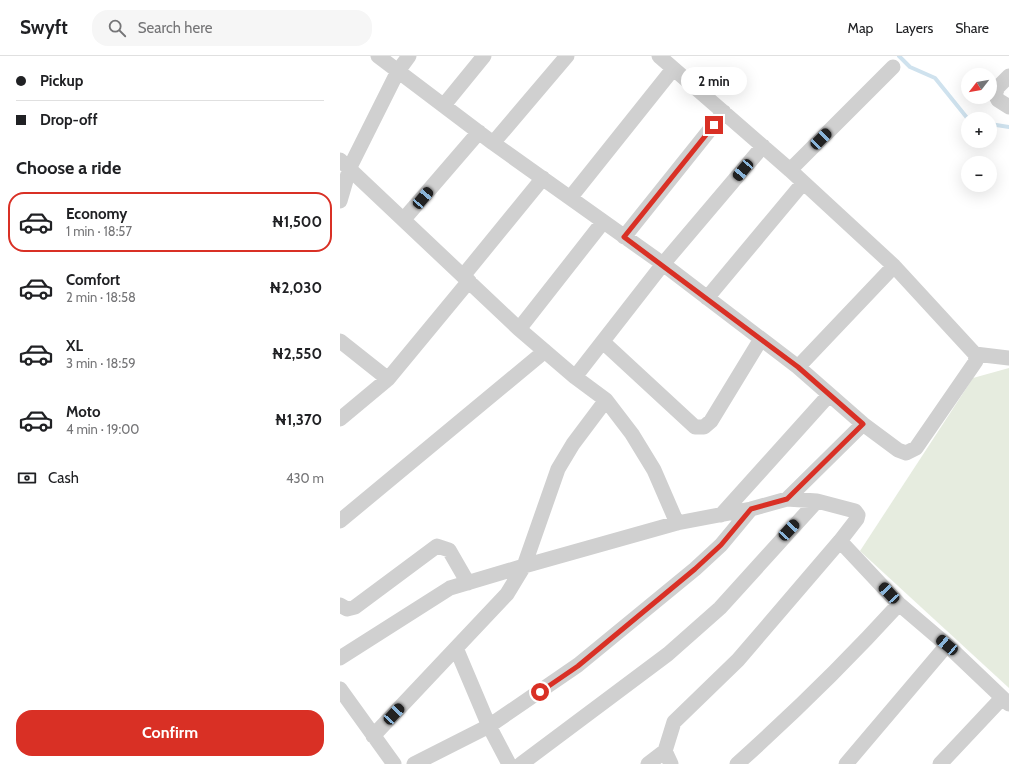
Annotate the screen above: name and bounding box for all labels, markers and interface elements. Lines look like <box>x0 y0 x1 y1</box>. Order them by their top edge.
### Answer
search box <box>92 10 372 46</box>
text: Swyft <box>20 16 68 39</box>
icon: search <box>106 17 128 39</box>
text: Search here <box>138 19 212 37</box>
text: Map <box>848 19 873 37</box>
text: Layers <box>895 19 933 37</box>
text: Share <box>955 19 989 37</box>
callout: 2 min <box>681 67 747 95</box>
north arrow <box>961 68 997 104</box>
map controls <box>961 68 997 192</box>
text: Pickup <box>40 72 83 90</box>
text: 2 min <box>698 73 730 89</box>
text: Drop-off <box>40 111 98 129</box>
button: + <box>961 112 997 148</box>
route end <box>705 116 723 134</box>
car <box>808 126 834 152</box>
button: − <box>961 156 997 192</box>
text: Choose a ride <box>16 157 121 179</box>
car <box>731 157 755 183</box>
car <box>411 185 435 211</box>
icon: car <box>18 204 54 240</box>
text: Economy <box>66 205 127 223</box>
text: ₦1,500 <box>272 213 322 231</box>
text: 1 min · 18:57 <box>66 223 132 239</box>
icon: car <box>18 270 54 306</box>
text: Comfort <box>66 271 120 289</box>
text: ₦2,030 <box>269 279 322 297</box>
text: 2 min · 18:58 <box>66 289 136 305</box>
icon: car <box>18 336 54 372</box>
text: XL <box>66 337 83 355</box>
text: ₦2,550 <box>272 345 322 363</box>
text: 3 min · 18:59 <box>66 355 136 371</box>
icon: car <box>18 402 54 438</box>
text: Moto <box>66 403 100 421</box>
text: ₦1,370 <box>275 411 322 429</box>
text: 4 min · 19:00 <box>66 421 139 437</box>
icon: cash <box>16 467 38 489</box>
text: Cash <box>48 469 79 487</box>
text: 430 m <box>286 470 324 486</box>
car <box>776 517 802 543</box>
car <box>876 580 902 606</box>
car <box>934 633 960 657</box>
route start <box>531 683 549 701</box>
car <box>381 701 407 727</box>
button: Confirm <box>16 710 324 756</box>

